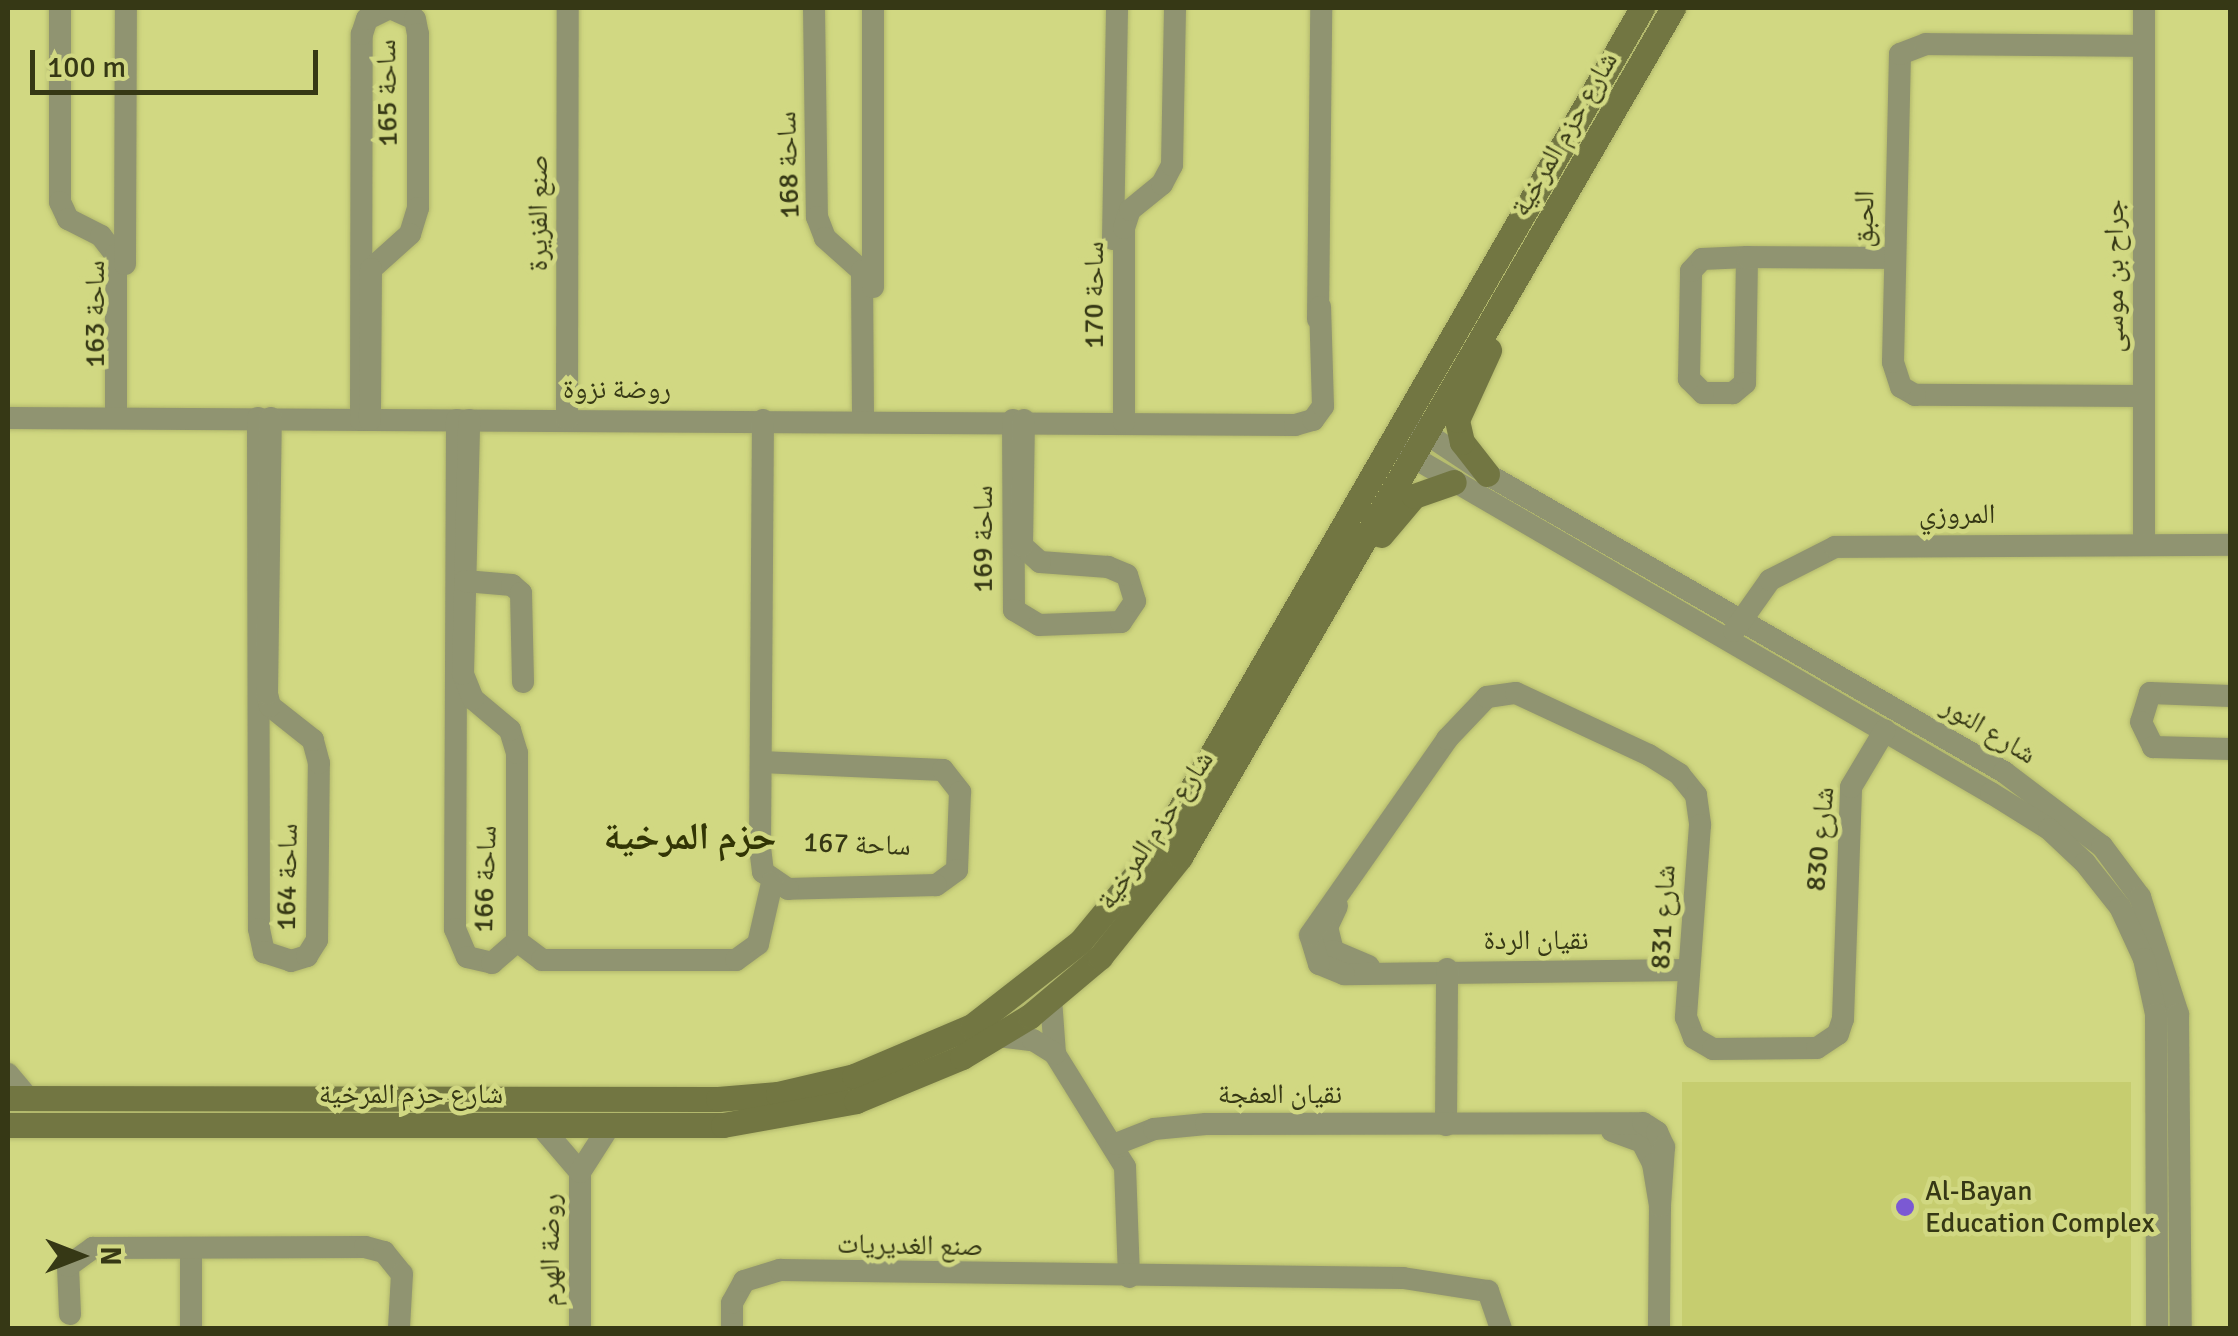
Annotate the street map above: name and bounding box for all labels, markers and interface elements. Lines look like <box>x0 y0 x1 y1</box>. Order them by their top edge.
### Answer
scale bar <box>35 30 322 92</box>
street label: ساحة 165 <box>369 39 405 147</box>
street label: شارع حزم المرخية <box>1503 46 1625 222</box>
text: 100 m <box>47 49 126 86</box>
street label: ساحة 168 <box>769 111 807 219</box>
street label: صنع الفزيرة <box>521 155 555 271</box>
street label: الحبق <box>1847 190 1881 248</box>
street label: جراح بن موسى <box>2097 199 2131 353</box>
street label: ساحة 170 <box>1077 241 1111 349</box>
street label: ساحة 163 <box>78 260 112 368</box>
street label: روضة نزوة <box>563 372 671 406</box>
street label: ساحة 169 <box>966 485 1000 593</box>
street label: المروزي <box>1919 497 1995 531</box>
street label: شارع النور <box>1936 689 2042 771</box>
street label: شارع حزم المرخية <box>1090 744 1220 916</box>
street label: شارع 830 <box>1799 785 1841 893</box>
district label: حزم المرخية <box>604 814 776 860</box>
street label: ساحة 164 <box>269 823 305 931</box>
street label: ساحة 166 <box>466 825 504 933</box>
street label: ساحة 167 <box>803 825 911 863</box>
street label: شارع 831 <box>1643 864 1683 970</box>
street label: نقيان الردة <box>1483 923 1589 957</box>
street label: شارع حزم المرخية <box>319 1077 503 1111</box>
street label: نقيان العفجة <box>1218 1077 1342 1111</box>
place label: Al-Bayan Education Complex <box>1925 1174 2155 1240</box>
street label: روضة الهرم <box>533 1193 567 1307</box>
marker: Al-Bayan Education Complex <box>1894 1196 1916 1218</box>
north arrow <box>30 1206 130 1306</box>
street label: صنع الغديريات <box>837 1227 983 1263</box>
text: N <box>93 1246 127 1266</box>

